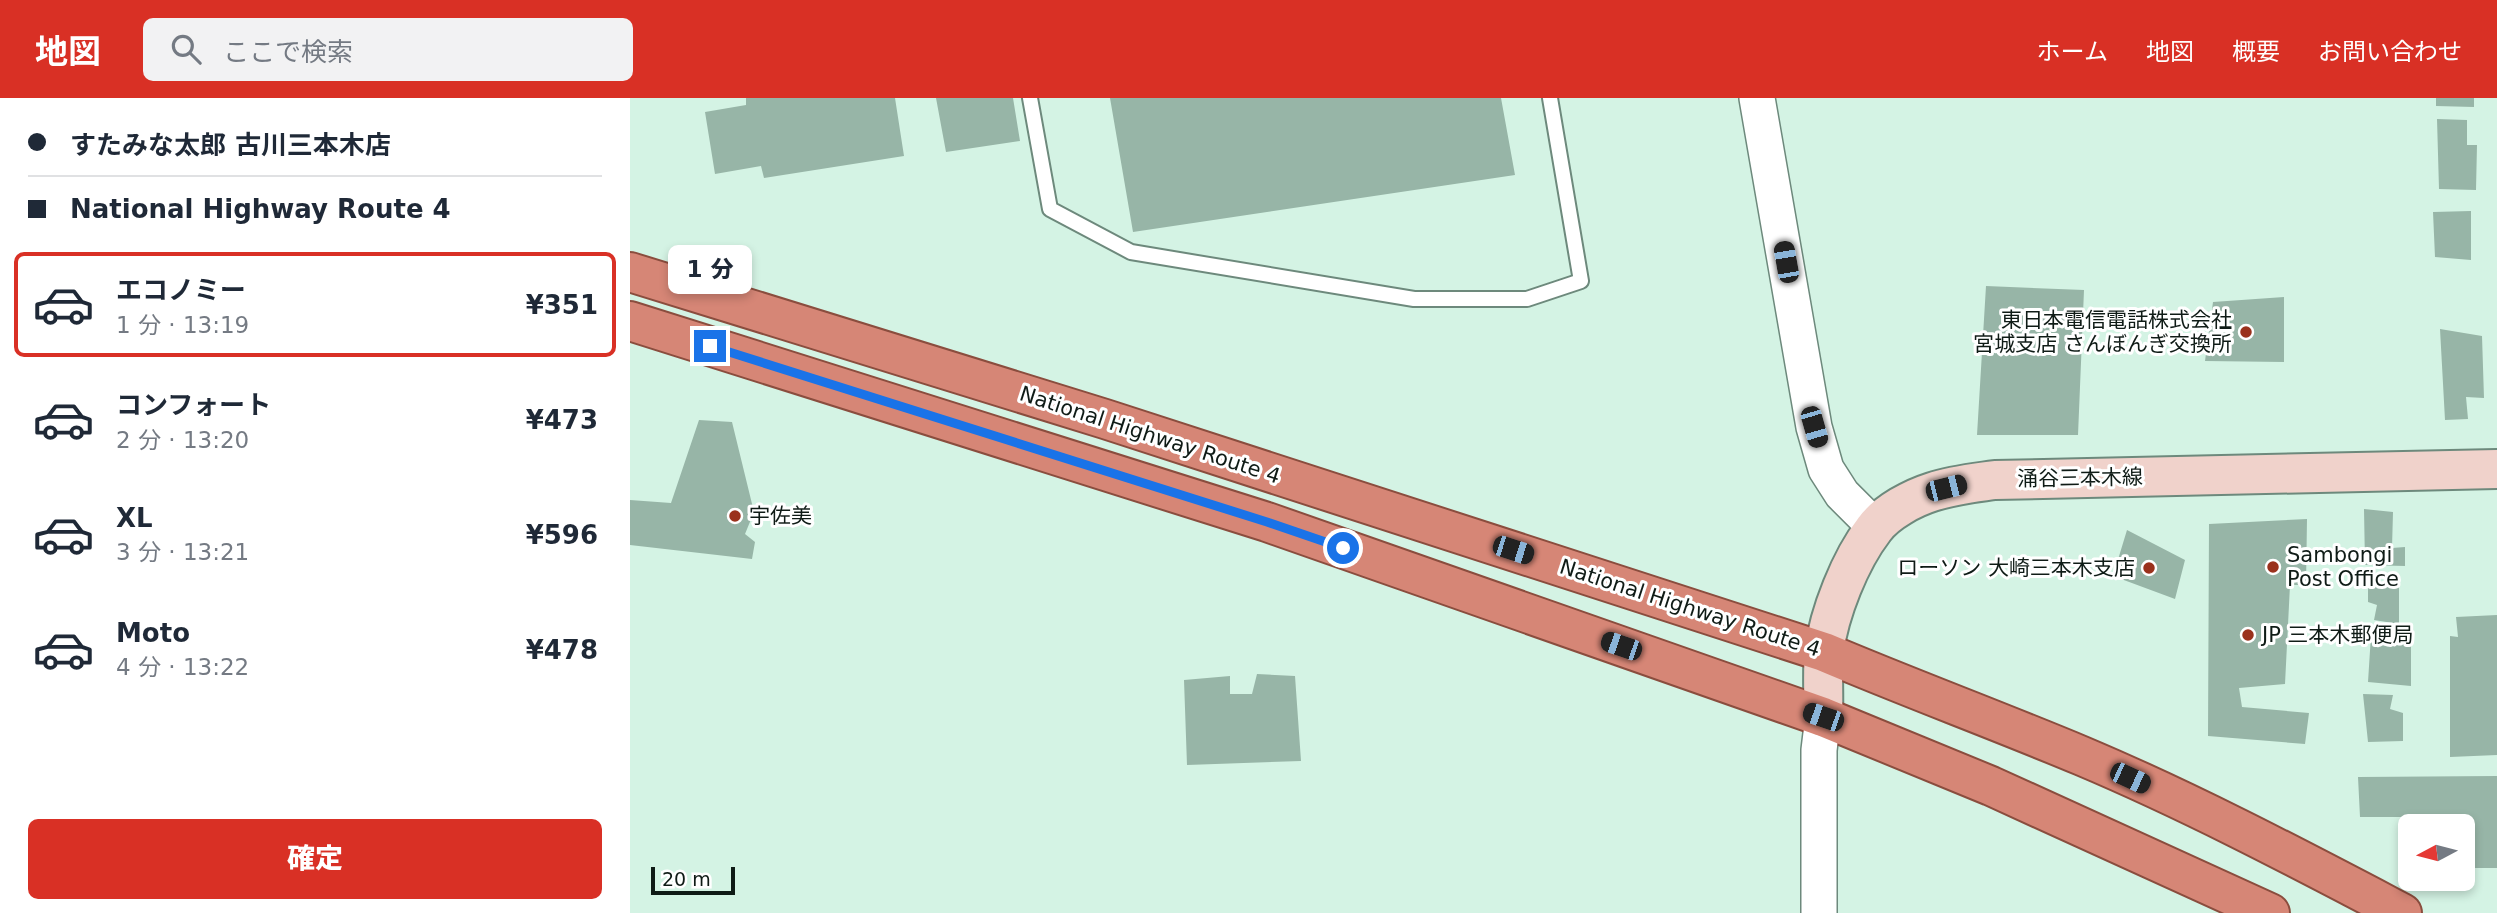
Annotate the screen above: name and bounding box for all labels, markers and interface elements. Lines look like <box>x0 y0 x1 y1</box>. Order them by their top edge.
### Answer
search box <box>143 18 633 81</box>
icon: search <box>167 30 205 68</box>
text: 地図 <box>35 32 101 71</box>
text: ここで検索 <box>223 37 353 67</box>
text: ホーム <box>2037 38 2108 66</box>
text: 地図 <box>2146 38 2194 66</box>
text: 概要 <box>2232 38 2280 66</box>
text: お問い合わせ <box>2318 38 2462 66</box>
text: すたみな太郎 古川三本木店 <box>70 130 391 160</box>
text: National Highway Route 4 <box>70 194 451 224</box>
car <box>1773 239 1800 285</box>
callout: 1 分 <box>668 244 752 294</box>
text: 1 分 <box>686 256 734 282</box>
icon: car <box>32 273 95 336</box>
text: エコノミー <box>116 275 246 305</box>
text: ¥351 <box>526 290 598 320</box>
place label: 東日本電信電話株式会社 宮城支店 さんぼんぎ交換所 <box>1973 308 2232 356</box>
text: 1 分 · 13:19 <box>116 312 249 338</box>
marker: 東日本電信電話株式会社 宮城支店 さんぼんぎ交換所 <box>2238 324 2254 340</box>
route end <box>694 330 726 362</box>
street label: National Highway Route 4 <box>1017 381 1283 489</box>
icon: car <box>32 388 95 451</box>
text: コンフォート <box>116 390 271 420</box>
car <box>1799 404 1830 450</box>
text: ¥473 <box>526 405 598 435</box>
text: 2 分 · 13:20 <box>116 427 249 453</box>
street label: 涌谷三本木線 <box>2017 465 2143 491</box>
car <box>1924 473 1969 503</box>
icon: car <box>32 503 95 566</box>
text: XL <box>116 503 153 533</box>
place label: 宇佐美 <box>749 504 812 528</box>
marker: 宇佐美 <box>727 508 743 524</box>
text: ¥596 <box>526 520 598 550</box>
route start <box>1327 532 1359 564</box>
car <box>1490 534 1537 566</box>
text: 3 分 · 13:21 <box>116 539 249 565</box>
place label: Sambongi Post Office <box>2287 543 2399 591</box>
street label: National Highway Route 4 <box>1557 554 1823 662</box>
place label: ローソン 大崎三本木支店 <box>1897 556 2135 580</box>
marker: Sambongi Post Office <box>2265 559 2281 575</box>
marker: ローソン 大崎三本木支店 <box>2141 560 2157 576</box>
icon: car <box>32 618 95 681</box>
text: Moto <box>116 618 190 648</box>
place label: JP 三本木郵便局 <box>2260 623 2414 647</box>
marker: JP 三本木郵便局 <box>2240 627 2256 643</box>
car <box>1598 629 1645 663</box>
text: ¥478 <box>526 635 598 665</box>
text: 4 分 · 13:22 <box>116 654 249 680</box>
car <box>1800 700 1847 734</box>
car <box>2107 760 2154 796</box>
north arrow <box>2398 814 2474 891</box>
map controls <box>2398 814 2475 891</box>
button: 確定 <box>28 819 602 899</box>
scale bar <box>651 864 735 896</box>
text: 20 m <box>662 868 711 890</box>

